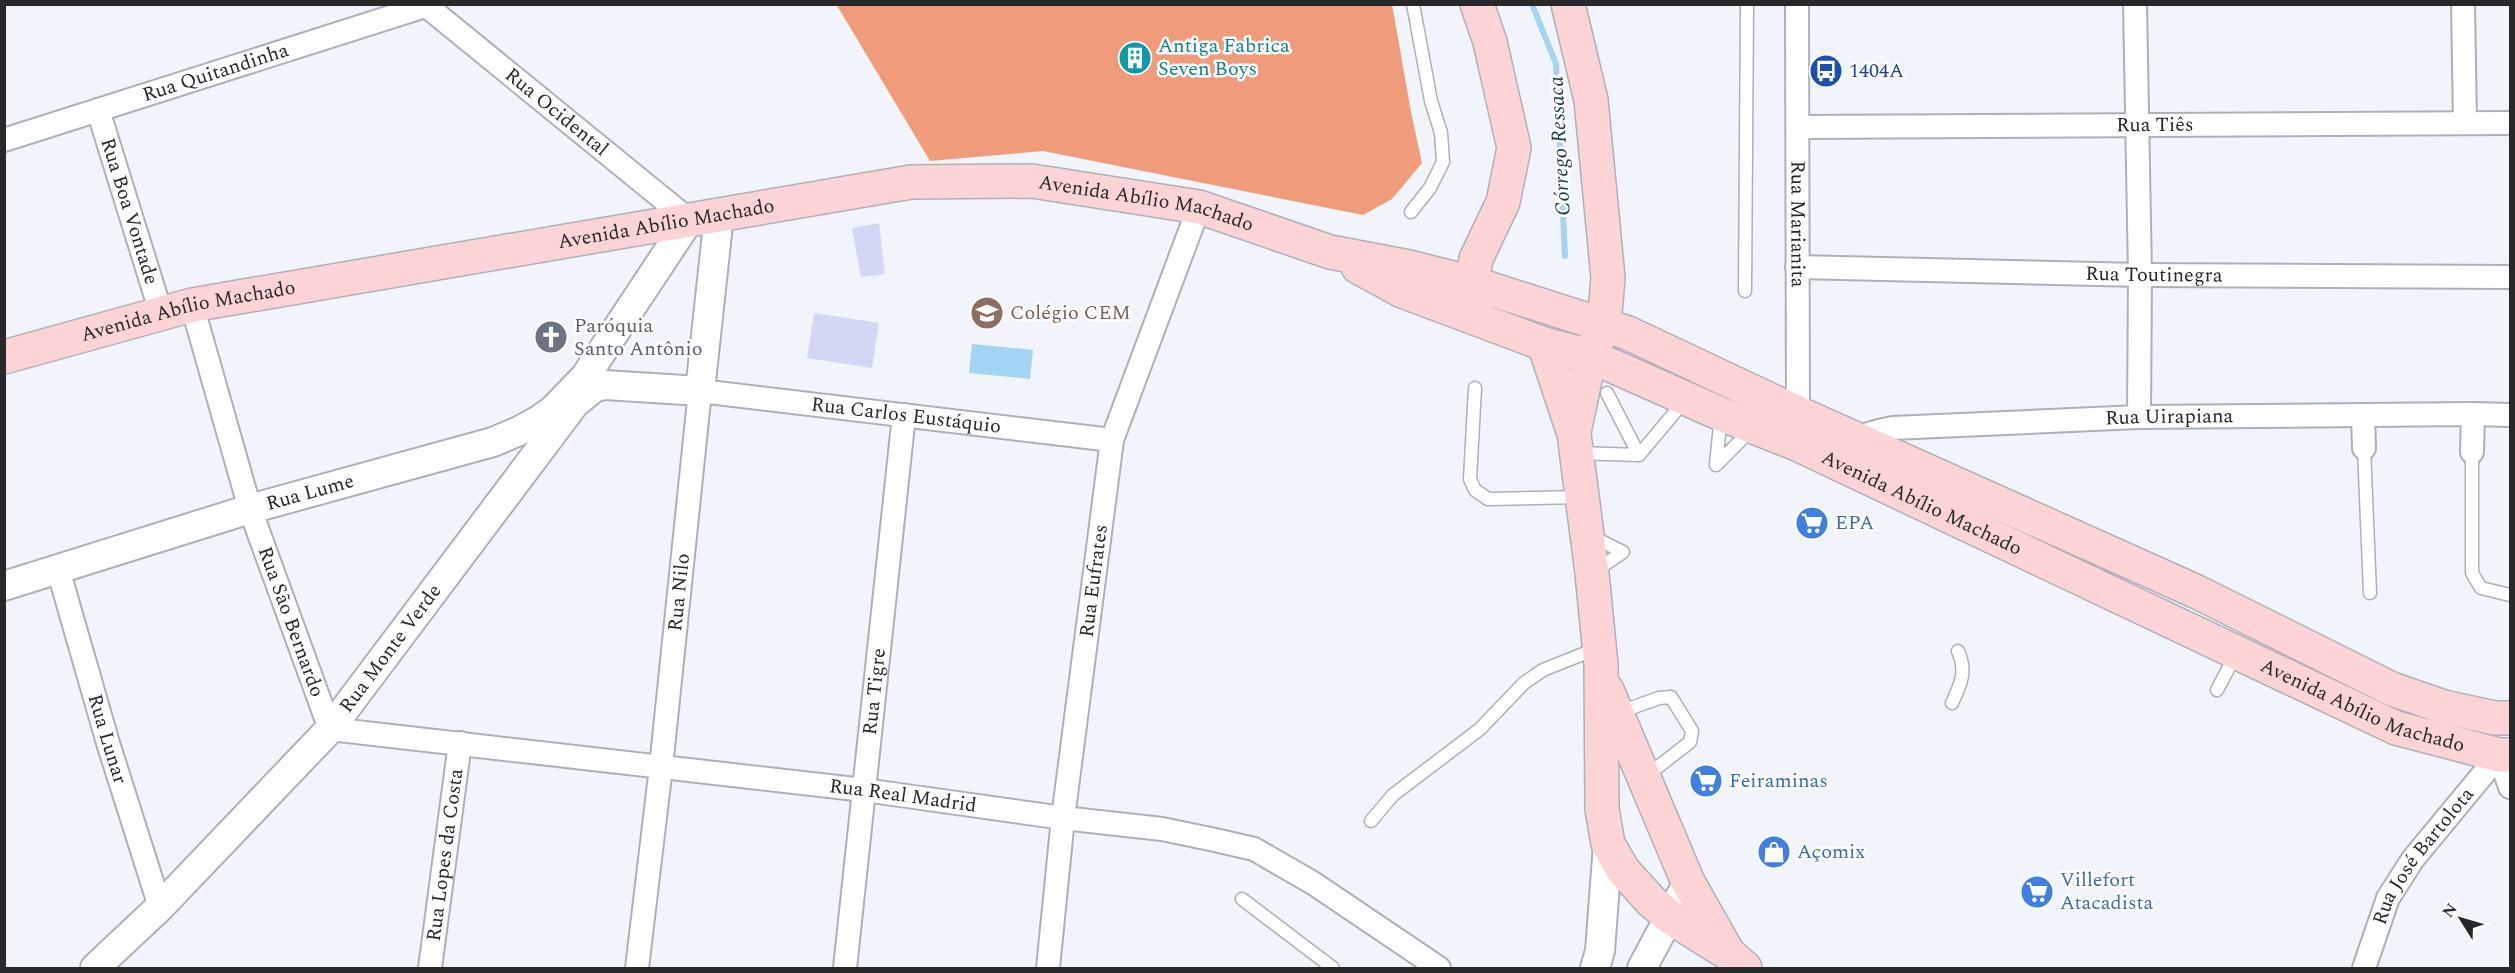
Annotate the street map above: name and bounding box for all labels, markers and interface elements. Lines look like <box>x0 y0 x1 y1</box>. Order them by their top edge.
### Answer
place label: Antiga Fabrica Seven Boys <box>1158 31 1290 84</box>
street label: Rua Quitandinha <box>139 35 293 110</box>
building icon: Antiga Fabrica Seven Boys <box>1117 40 1153 76</box>
bus stop icon: 1404A <box>1808 53 1844 89</box>
place label: 1404A <box>1849 56 1904 86</box>
street label: Rua Ocidental <box>498 60 615 164</box>
water label: Córrego Ressaca <box>1540 75 1580 217</box>
street label: Rua Tiês <box>2116 110 2194 140</box>
street label: Rua Boa Vontade <box>93 134 166 288</box>
street label: Rua Marianita <box>1782 161 1813 288</box>
street label: Avenida Abílio Machado <box>1036 167 1258 240</box>
street label: Avenida Abílio Machado <box>555 191 777 257</box>
street label: Rua Toutinegra <box>2085 259 2223 290</box>
street label: Avenida Abílio Machado <box>77 273 298 350</box>
school or university icon: Colégio CEM <box>969 295 1005 331</box>
place label: Colégio CEM <box>1010 298 1131 328</box>
place label: Paróquia Santo Antônio <box>574 311 702 364</box>
church icon: Paróquia Santo Antônio <box>533 319 569 355</box>
street label: Rua Carlos Eustáquio <box>810 389 1003 442</box>
street label: Rua Uirapiana <box>2105 401 2234 433</box>
street label: Avenida Abílio Machado <box>1816 443 2027 564</box>
street label: Rua Lume <box>263 466 357 519</box>
supermarket icon: EPA <box>1794 505 1830 541</box>
place label: EPA <box>1835 508 1874 538</box>
street label: Rua Eufrates <box>1072 522 1116 639</box>
street label: Rua São Bernardo <box>250 542 332 701</box>
street label: Rua Nilo <box>660 552 698 633</box>
street label: Rua Monte Verde <box>332 578 449 719</box>
street label: Rua Tigre <box>855 647 894 737</box>
street label: Avenida Abílio Machado <box>2255 651 2468 760</box>
street label: Rua Lunar <box>80 691 135 788</box>
supermarket icon: Feiraminas <box>1688 763 1724 799</box>
place label: Feiraminas <box>1729 766 1828 796</box>
street label: Rua Lopes da Costa <box>419 767 471 943</box>
street label: Rua Real Madrid <box>828 771 979 821</box>
street label: Rua José Bartolota <box>2365 780 2482 929</box>
shop icon: Açomix <box>1756 834 1792 870</box>
place label: Açomix <box>1797 837 1865 867</box>
place label: Villefort Atacadista <box>2060 865 2154 918</box>
supermarket icon: Villefort Atacadista <box>2019 874 2055 910</box>
north arrow <box>2431 889 2491 949</box>
text: N <box>2436 898 2463 923</box>

